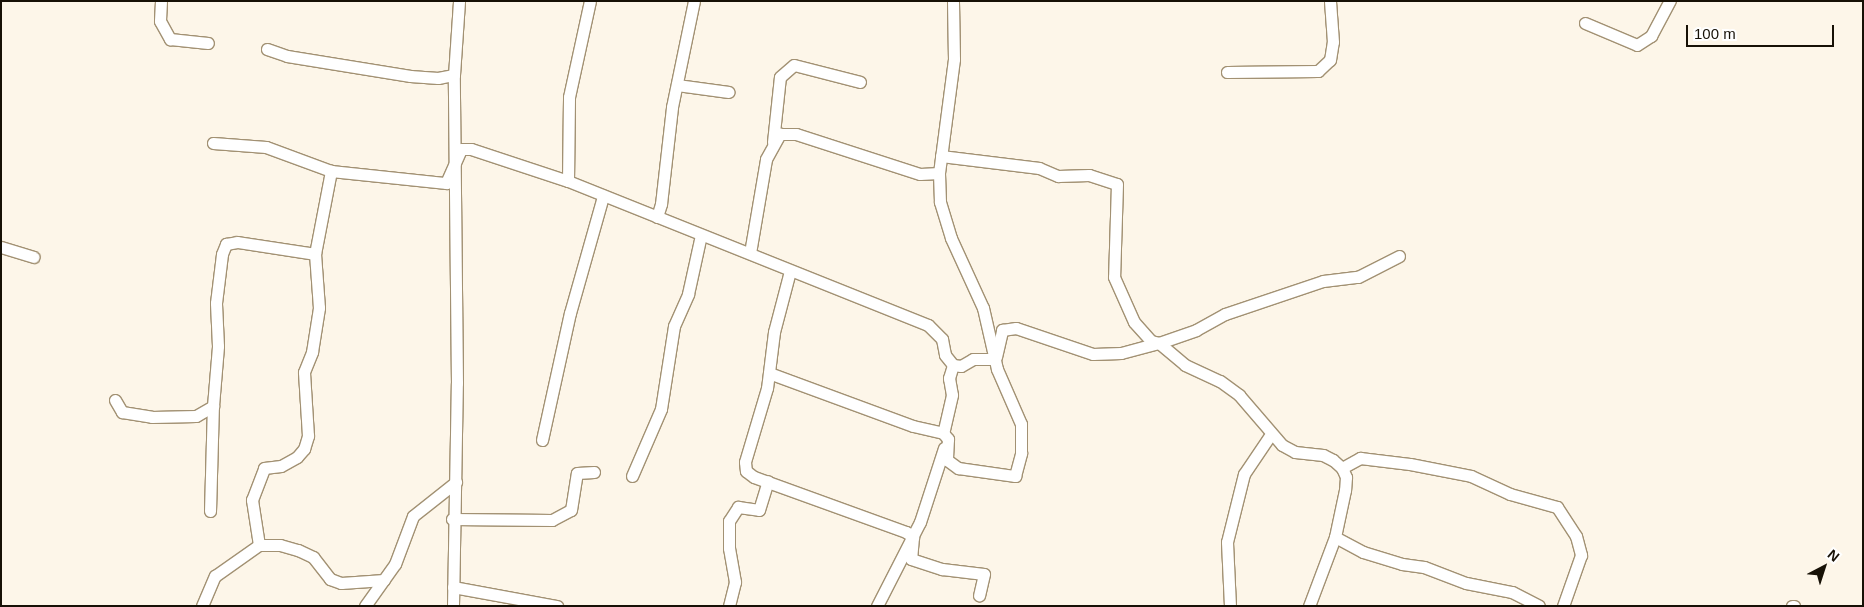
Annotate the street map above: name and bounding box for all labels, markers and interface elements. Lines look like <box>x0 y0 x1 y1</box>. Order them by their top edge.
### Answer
scale bar <box>1689 15 1836 47</box>
text: 100 m <box>1694 25 1736 42</box>
north arrow <box>1799 542 1849 592</box>
text: N <box>1825 546 1843 565</box>

